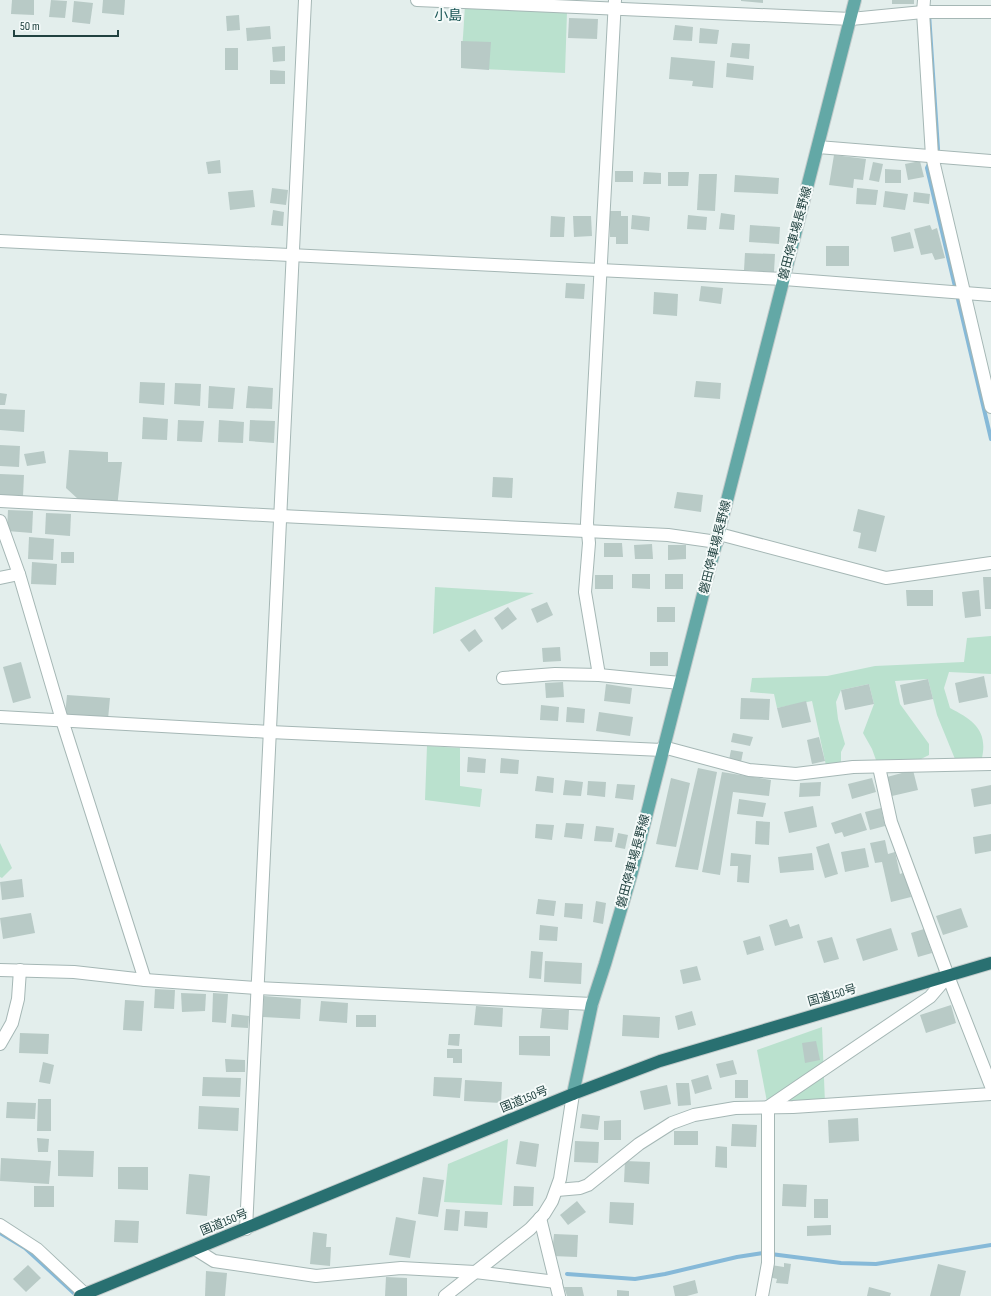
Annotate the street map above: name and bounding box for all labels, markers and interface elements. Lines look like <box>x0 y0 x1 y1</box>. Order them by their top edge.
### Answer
district label: 小島 <box>434 7 462 24</box>
scale bar <box>14 12 118 38</box>
text: 50 m <box>20 19 40 34</box>
street label: 磐田停車場長野線 <box>776 185 815 281</box>
street label: 磐田停車場長野線 <box>697 499 734 596</box>
street label: 磐田停車場長野線 <box>614 813 653 909</box>
street label: 国道150号 <box>806 981 858 1010</box>
street label: 国道150号 <box>498 1083 550 1116</box>
street label: 国道150号 <box>198 1206 250 1239</box>

